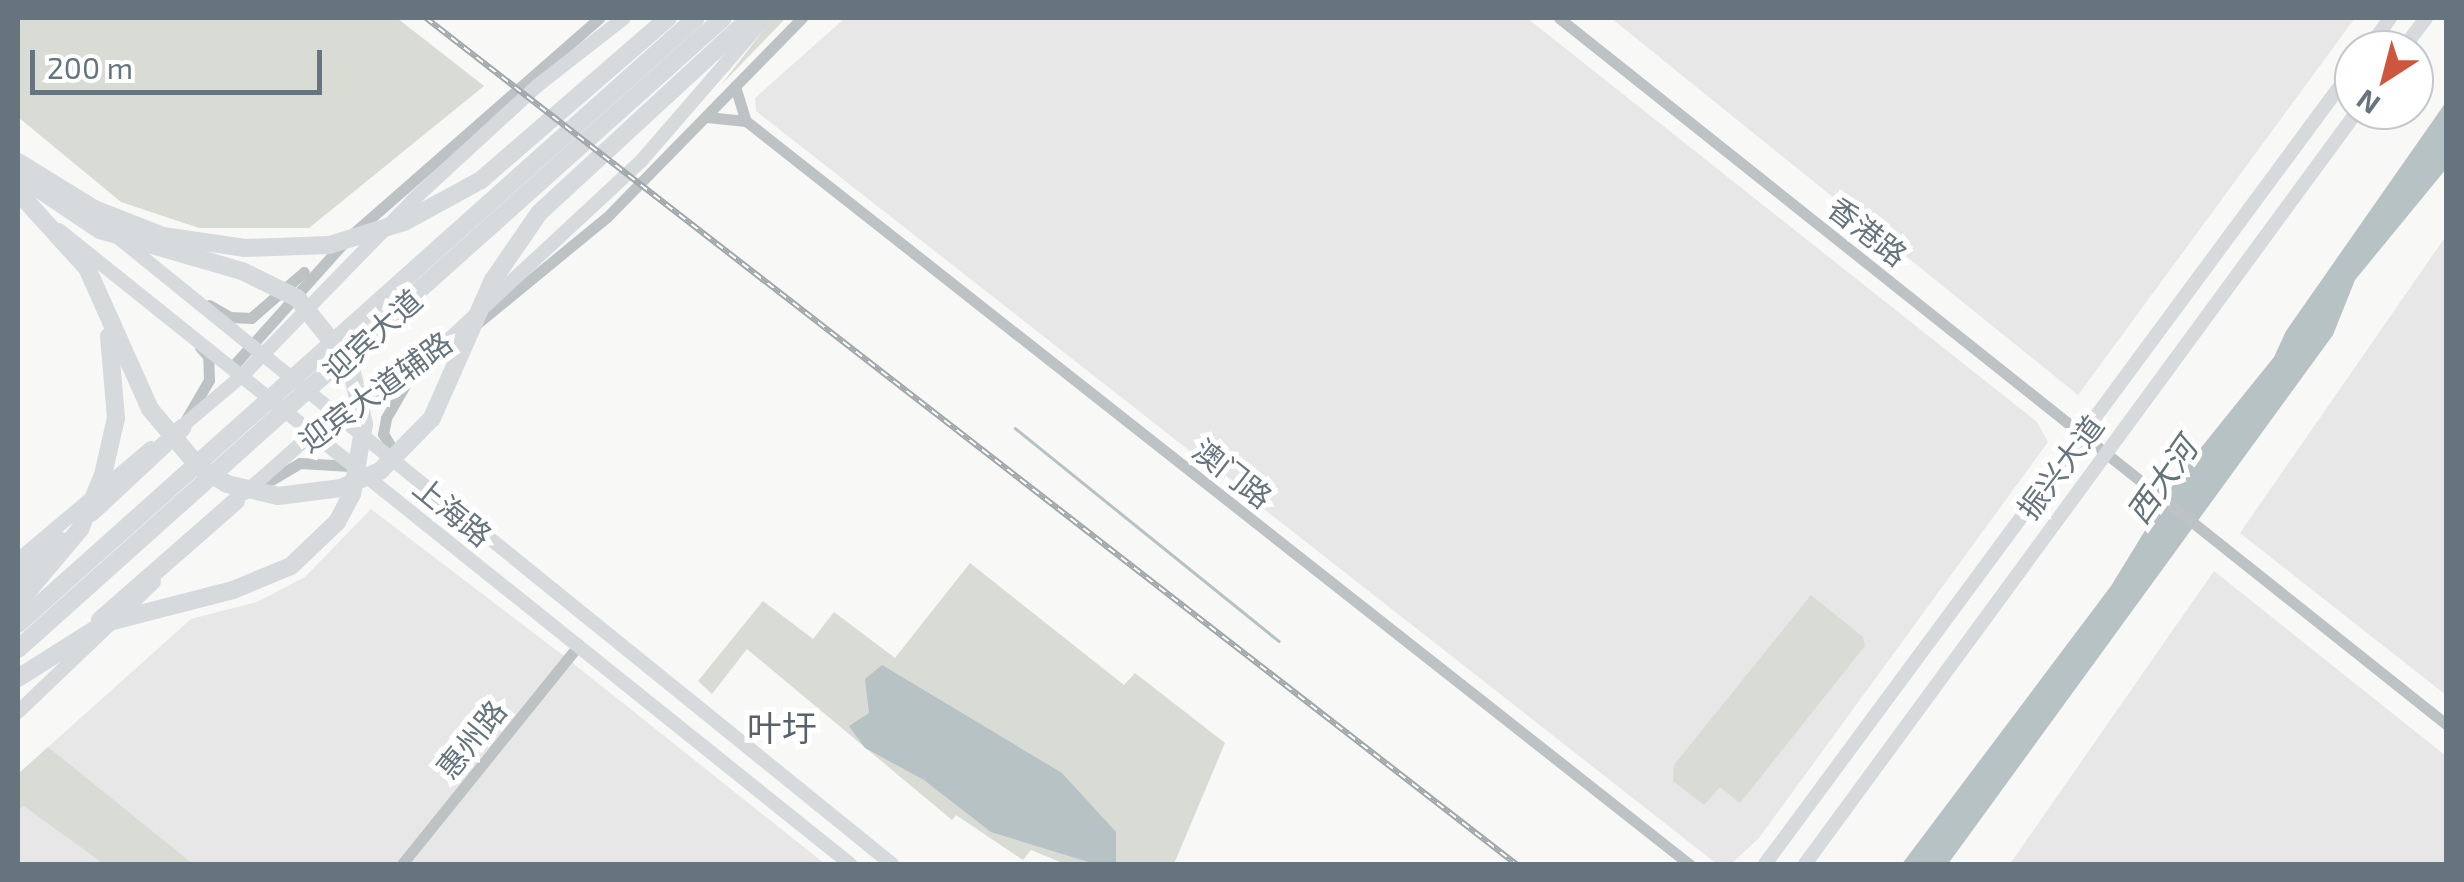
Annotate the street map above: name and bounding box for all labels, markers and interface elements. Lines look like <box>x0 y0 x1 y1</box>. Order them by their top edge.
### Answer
scale bar <box>35 30 328 92</box>
north arrow <box>2334 30 2434 130</box>
text: 200 m <box>47 49 133 85</box>
text: N <box>2349 83 2386 122</box>
street label: 香港路 <box>1821 189 1915 273</box>
street label: 迎宾大道 <box>315 281 429 389</box>
street label: 迎宾大道辅路 <box>292 324 458 458</box>
street label: 振兴大道 <box>2010 408 2110 526</box>
water label: 西大河 <box>2118 430 2204 530</box>
street label: 澳门路 <box>1186 431 1280 515</box>
street label: 上海路 <box>407 469 499 553</box>
street label: 惠州路 <box>429 693 513 785</box>
district label: 叶圩 <box>747 706 817 748</box>

